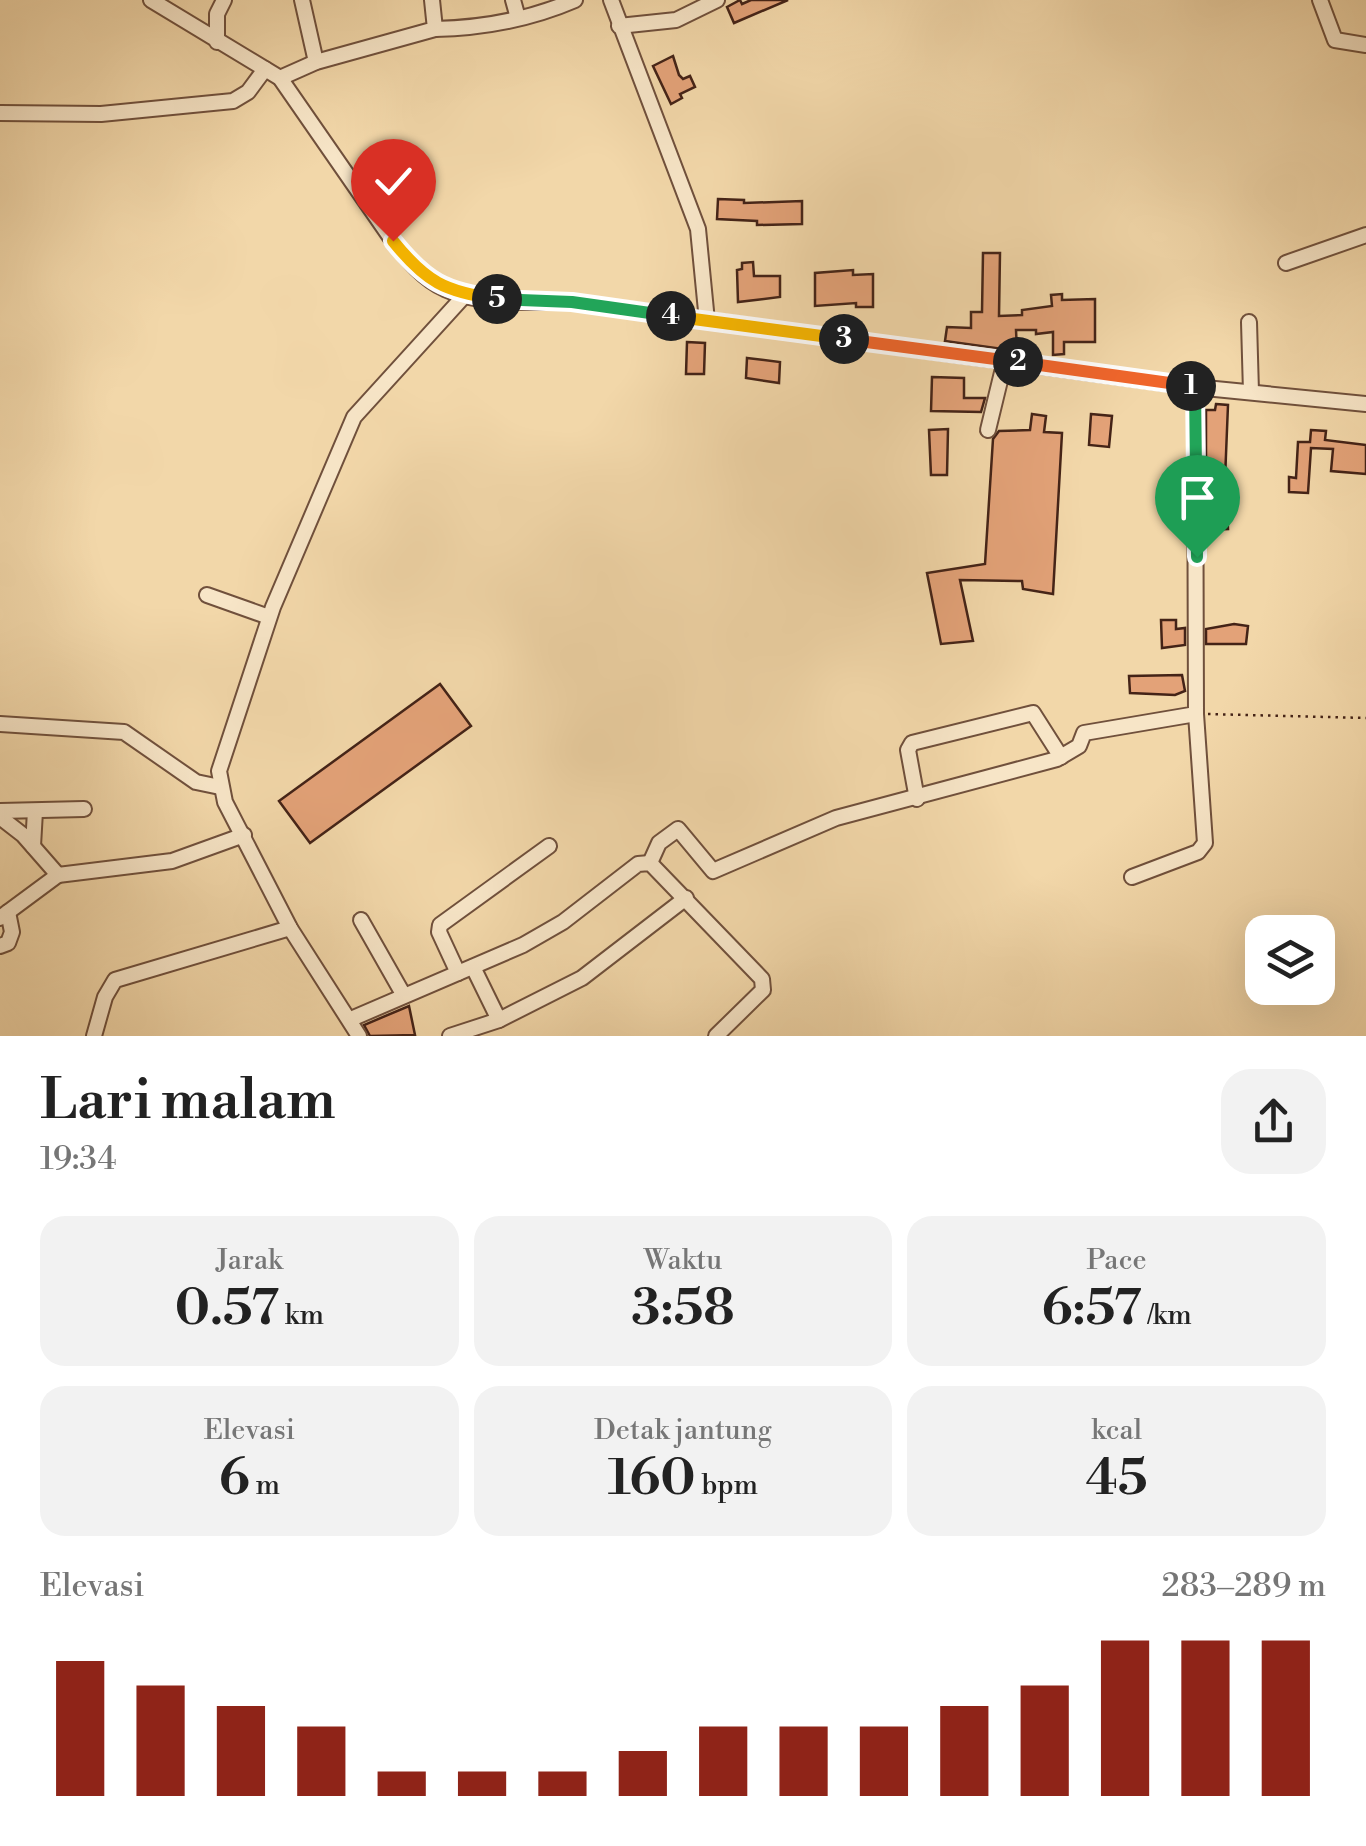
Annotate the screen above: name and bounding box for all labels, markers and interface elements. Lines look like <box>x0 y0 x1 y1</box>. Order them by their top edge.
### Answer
pin <box>351 139 436 242</box>
icon: check <box>366 154 421 209</box>
pin: 5 <box>472 274 522 324</box>
text: 5 <box>488 281 506 316</box>
pin: 4 <box>646 291 696 341</box>
text: 4 <box>662 298 680 333</box>
pin: 3 <box>819 314 869 364</box>
text: 3 <box>836 321 852 356</box>
pin: 2 <box>993 337 1043 387</box>
text: 2 <box>1009 344 1027 379</box>
pin: 1 <box>1166 361 1216 411</box>
text: 1 <box>1184 368 1198 403</box>
pin <box>1155 455 1240 558</box>
icon: arrive <box>1170 470 1225 525</box>
map controls <box>1245 915 1335 1005</box>
button: layers <box>1245 915 1335 1005</box>
text: Lari malam <box>40 1067 336 1136</box>
button: share <box>1221 1069 1326 1174</box>
text: 19:34 <box>40 1139 116 1179</box>
text: Jarak <box>216 1243 283 1278</box>
text: Waktu <box>644 1243 722 1278</box>
text: Pace <box>1087 1243 1147 1278</box>
text: 0.57 <box>175 1278 279 1340</box>
text: 3:58 <box>631 1278 735 1340</box>
text: 6:57 <box>1041 1278 1142 1340</box>
text: km <box>279 1298 324 1333</box>
text: /km <box>1142 1298 1192 1333</box>
text: Elevasi <box>204 1413 295 1448</box>
text: Detak jantung <box>594 1413 772 1448</box>
text: kcal <box>1091 1413 1142 1448</box>
text: 6 <box>219 1448 250 1510</box>
text: 160 <box>608 1448 696 1510</box>
text: 45 <box>1086 1448 1148 1510</box>
text: m <box>250 1468 280 1503</box>
text: bpm <box>696 1468 758 1503</box>
text: Elevasi <box>40 1566 144 1606</box>
text: 283–289 m <box>1161 1566 1326 1606</box>

